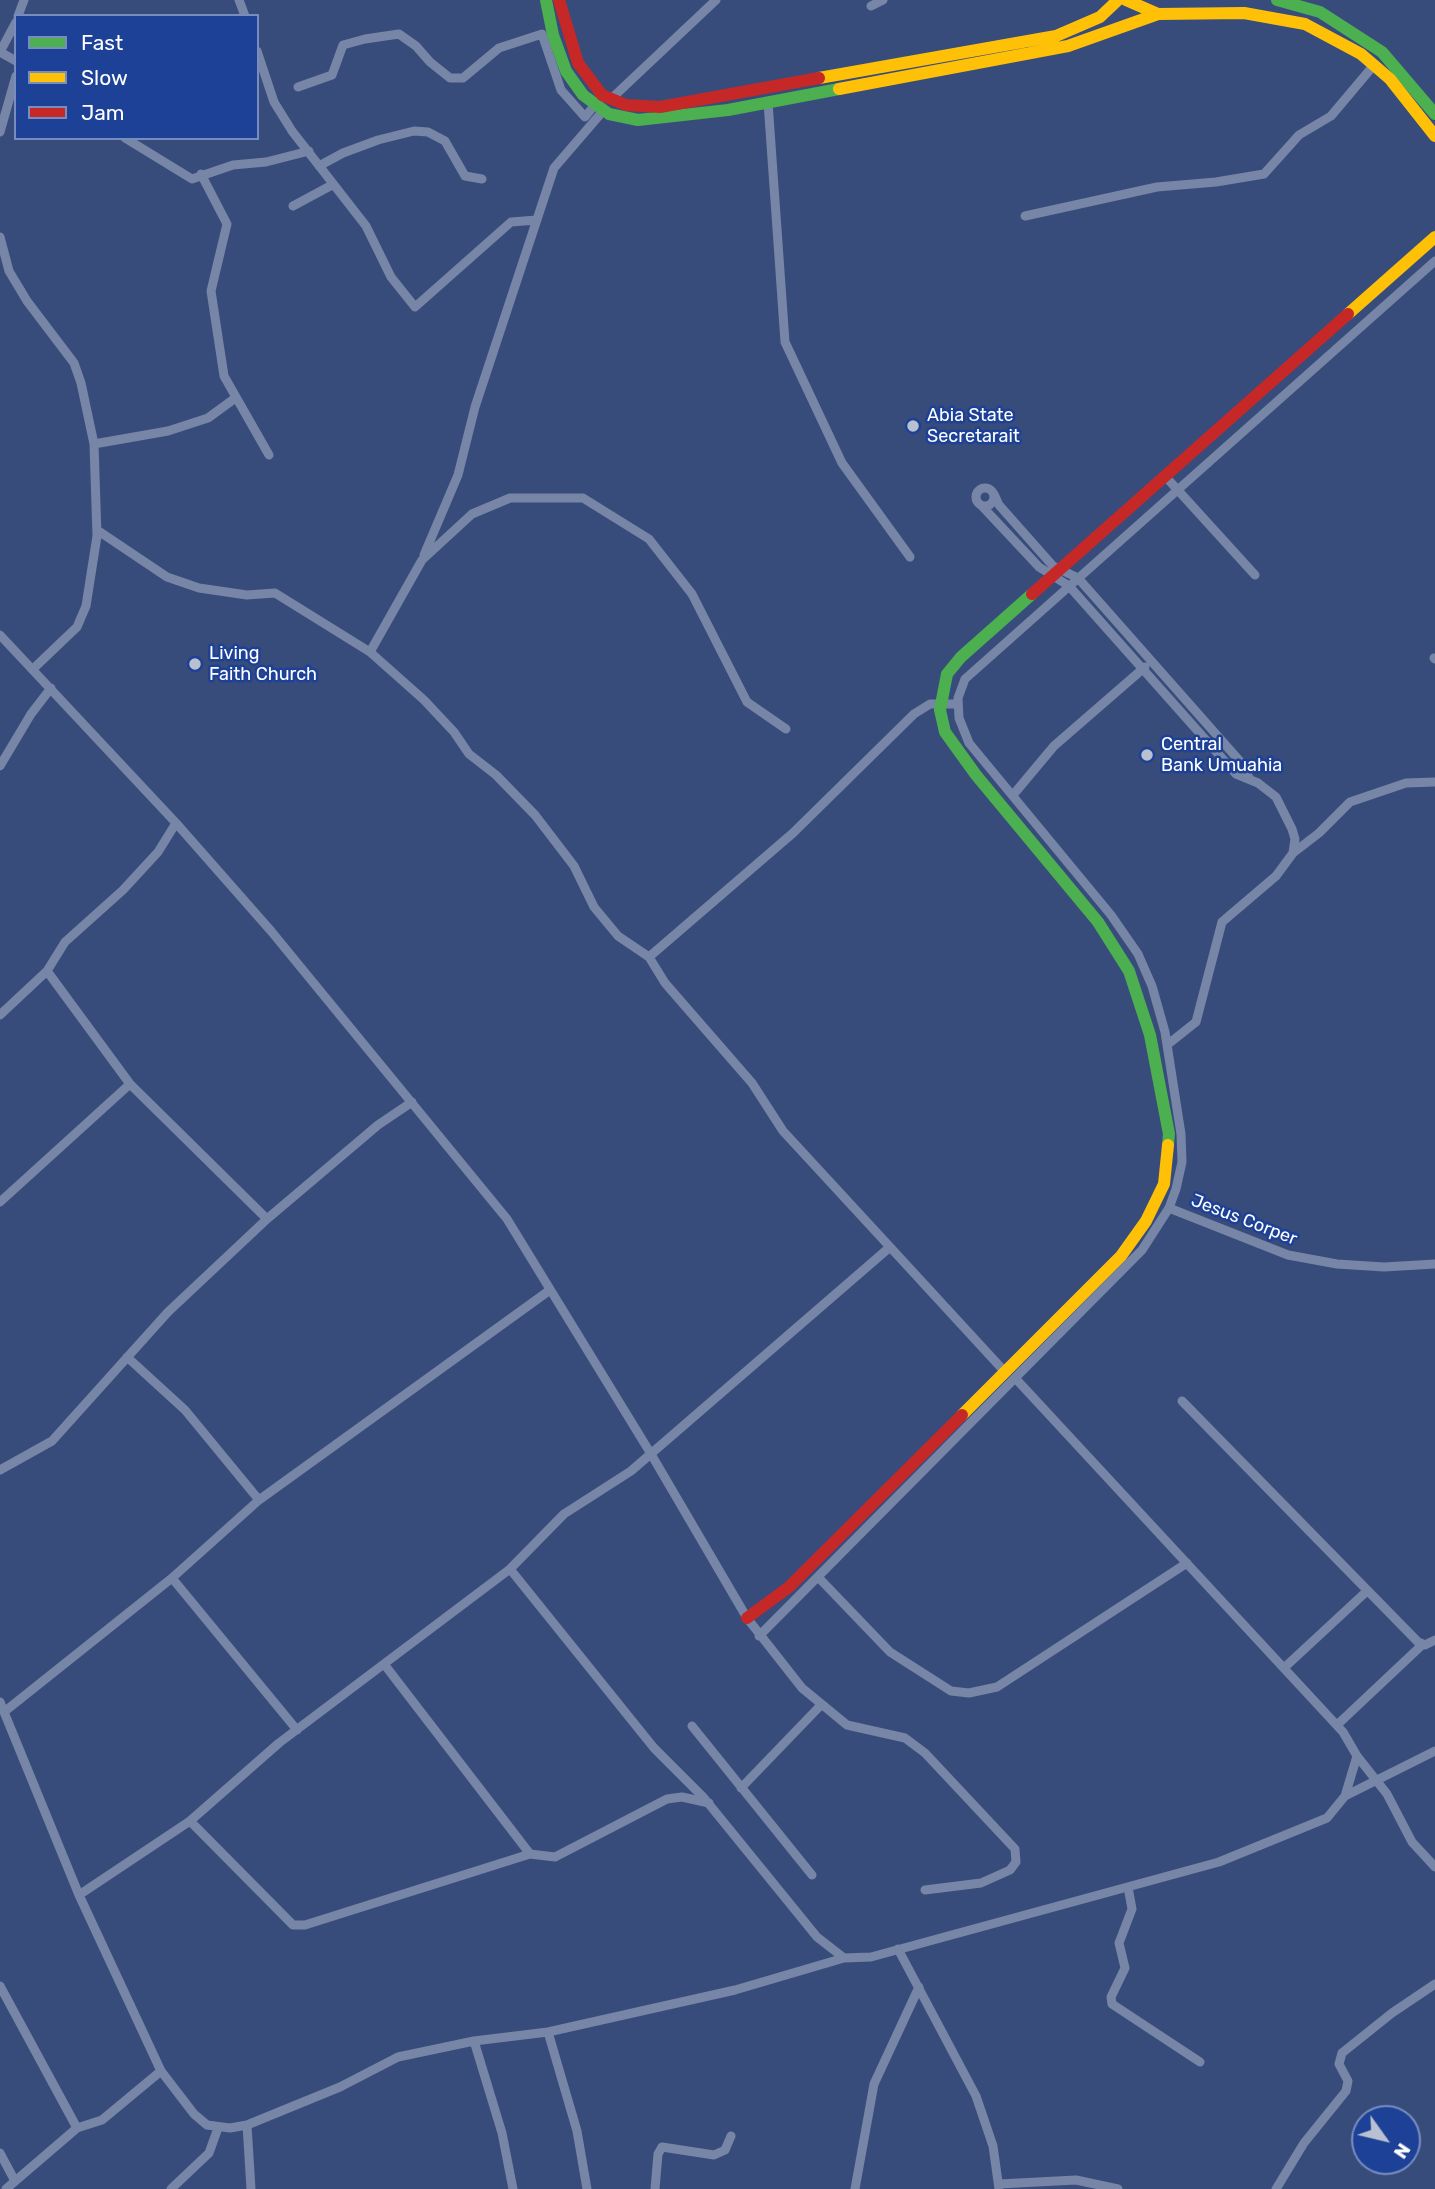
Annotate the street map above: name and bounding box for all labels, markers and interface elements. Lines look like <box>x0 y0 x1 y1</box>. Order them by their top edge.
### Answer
legend <box>14 14 259 140</box>
text: Fast <box>81 30 123 55</box>
text: Slow <box>81 65 128 90</box>
text: Jam <box>81 100 125 125</box>
place label: Abia State Secretarait <box>927 405 1020 448</box>
marker: Abia State Secretarait <box>905 418 921 434</box>
place label: Living Faith Church <box>209 643 317 686</box>
marker: Living Faith Church <box>187 656 203 672</box>
place label: Central Bank Umuahia <box>1161 734 1282 776</box>
marker: Central Bank Umuahia <box>1139 747 1155 763</box>
street label: Jesus Corper <box>1188 1190 1300 1250</box>
north arrow <box>1351 2105 1421 2175</box>
text: N <box>1389 2139 1416 2163</box>

